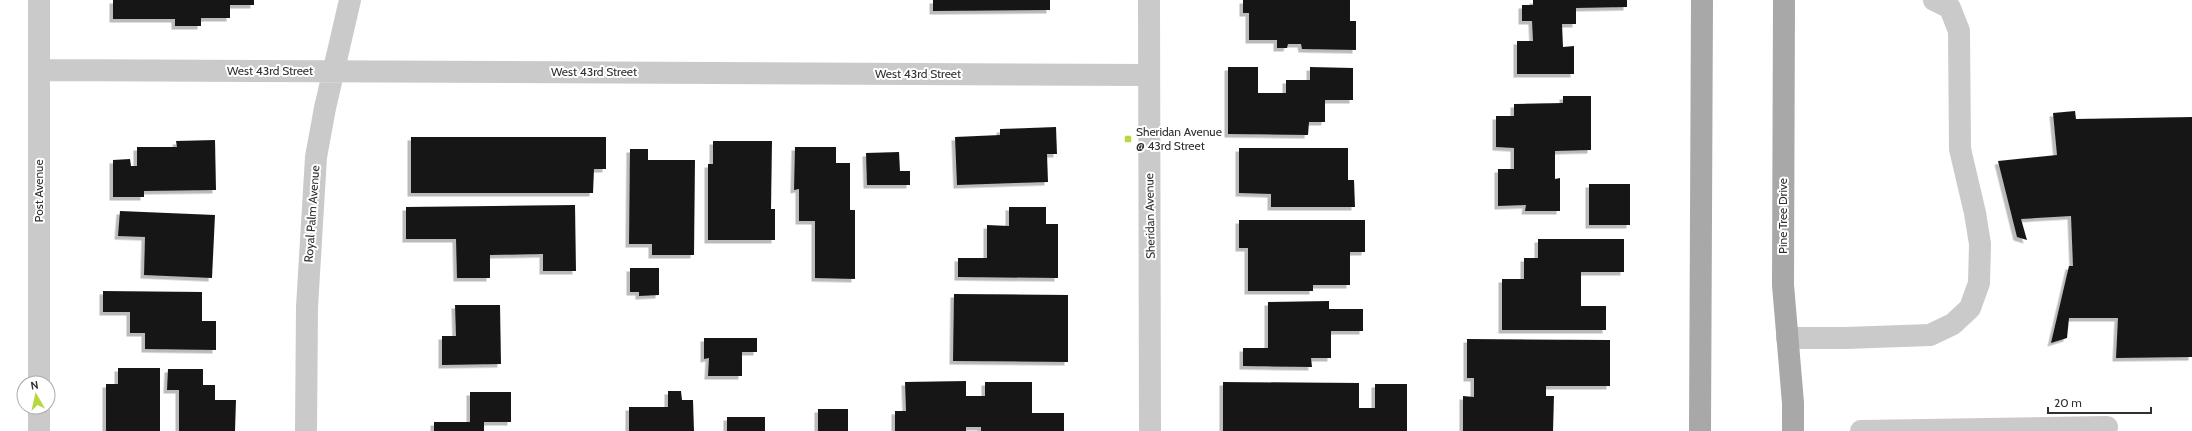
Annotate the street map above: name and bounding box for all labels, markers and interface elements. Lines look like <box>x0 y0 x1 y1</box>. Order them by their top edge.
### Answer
street label: West 43rd Street <box>227 63 313 78</box>
street label: West 43rd Street <box>551 64 637 79</box>
street label: West 43rd Street <box>875 66 961 81</box>
place label: Sheridan Avenue @ 43rd Street <box>1136 124 1222 153</box>
marker: Sheridan Avenue @ 43rd Street <box>1123 134 1133 144</box>
street label: Post Avenue <box>31 159 46 223</box>
street label: Royal Palm Avenue <box>301 165 322 263</box>
street label: Sheridan Avenue <box>1141 173 1158 259</box>
street label: Pine Tree Drive <box>1775 178 1790 254</box>
north arrow <box>16 375 56 415</box>
text: N <box>29 378 39 393</box>
scale bar <box>2048 389 2151 415</box>
text: 20 m <box>2054 395 2082 410</box>

